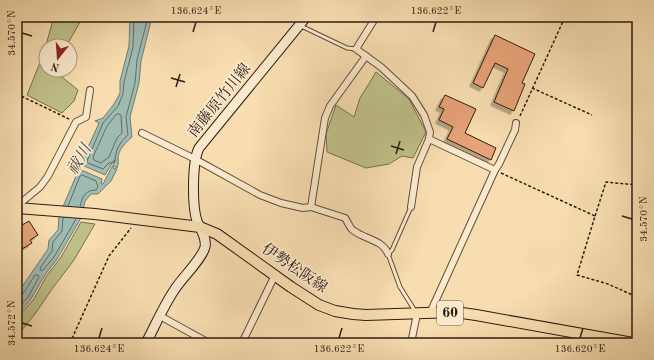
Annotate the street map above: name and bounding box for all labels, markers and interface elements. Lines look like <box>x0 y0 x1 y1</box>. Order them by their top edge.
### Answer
text: 136.624°E <box>171 6 221 16</box>
text: 136.622°E <box>411 6 461 16</box>
text: 34.570°N <box>7 10 17 56</box>
north arrow <box>38 38 78 78</box>
text: N <box>49 59 61 73</box>
street label: 南藤原竹川線 <box>184 60 254 141</box>
water label: 祓川 <box>63 139 96 178</box>
text: 34.570°N <box>639 196 649 242</box>
street label: 伊勢松阪線 <box>259 240 330 296</box>
text: 34.572°N <box>7 300 17 346</box>
road number: 60 <box>437 301 463 325</box>
text: 136.624°E <box>74 344 124 354</box>
text: 136.622°E <box>314 344 364 354</box>
text: 136.620°E <box>555 344 605 354</box>

